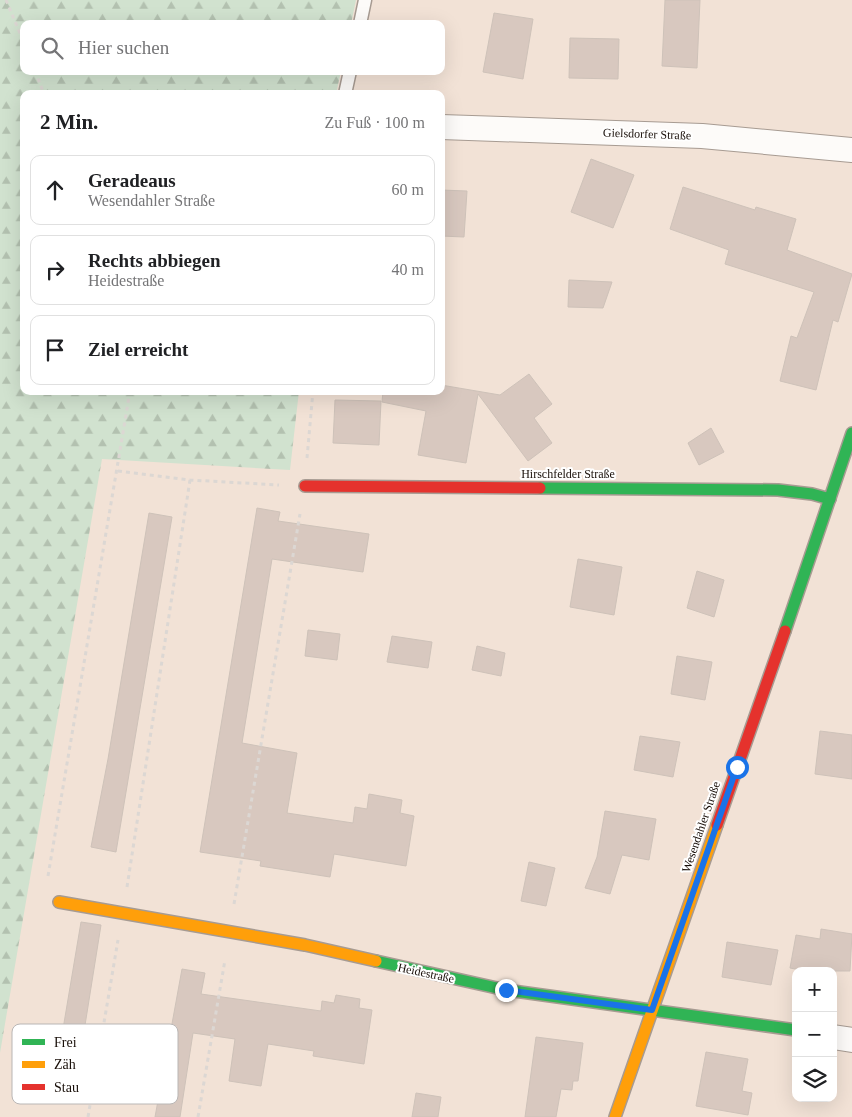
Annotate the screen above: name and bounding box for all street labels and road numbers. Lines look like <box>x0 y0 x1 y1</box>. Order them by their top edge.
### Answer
street label: Gielsdorfer Straße <box>603 125 691 143</box>
street label: Hirschfelder Straße <box>521 467 615 481</box>
street label: Wesendahler Straße <box>679 780 723 874</box>
street label: Heidestraße <box>397 960 455 986</box>

